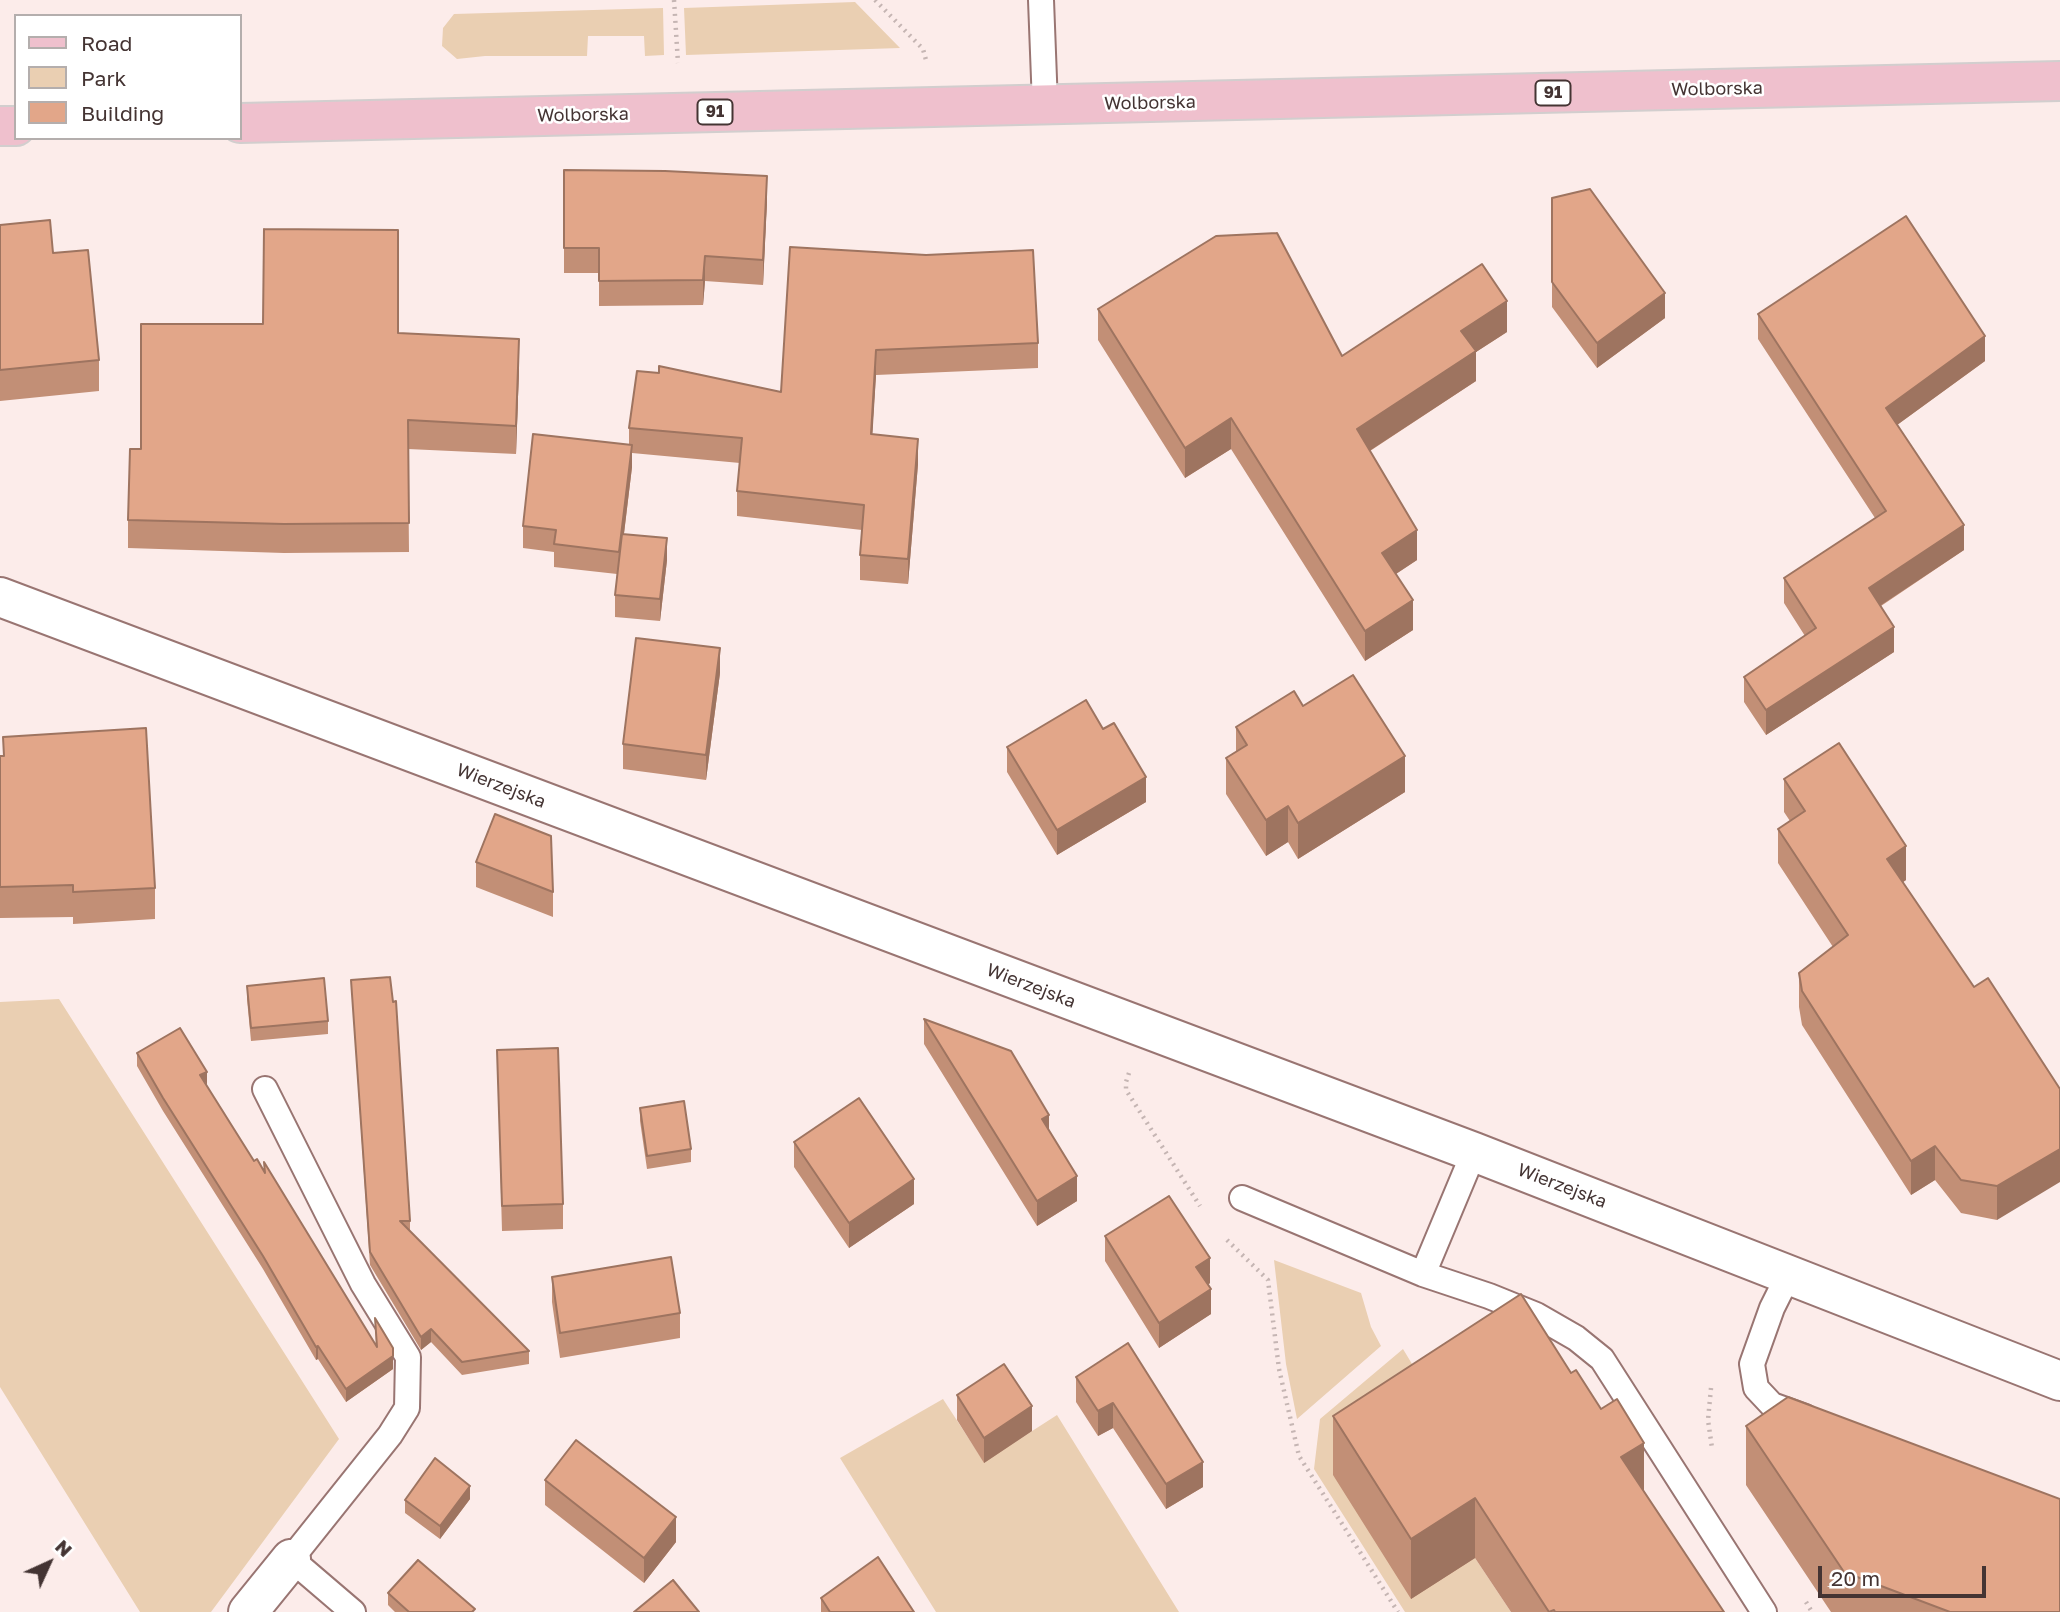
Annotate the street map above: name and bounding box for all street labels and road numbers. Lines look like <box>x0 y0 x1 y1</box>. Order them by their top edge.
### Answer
street label: Wolborska <box>1671 77 1763 101</box>
road number: 91 <box>1536 80 1570 106</box>
street label: Wolborska <box>1104 91 1196 115</box>
road number: 91 <box>698 100 732 124</box>
street label: Wolborska <box>537 103 629 127</box>
street label: Wierzejska <box>453 759 549 813</box>
street label: Wierzejska <box>983 959 1079 1013</box>
street label: Wierzejska <box>1514 1159 1610 1213</box>

